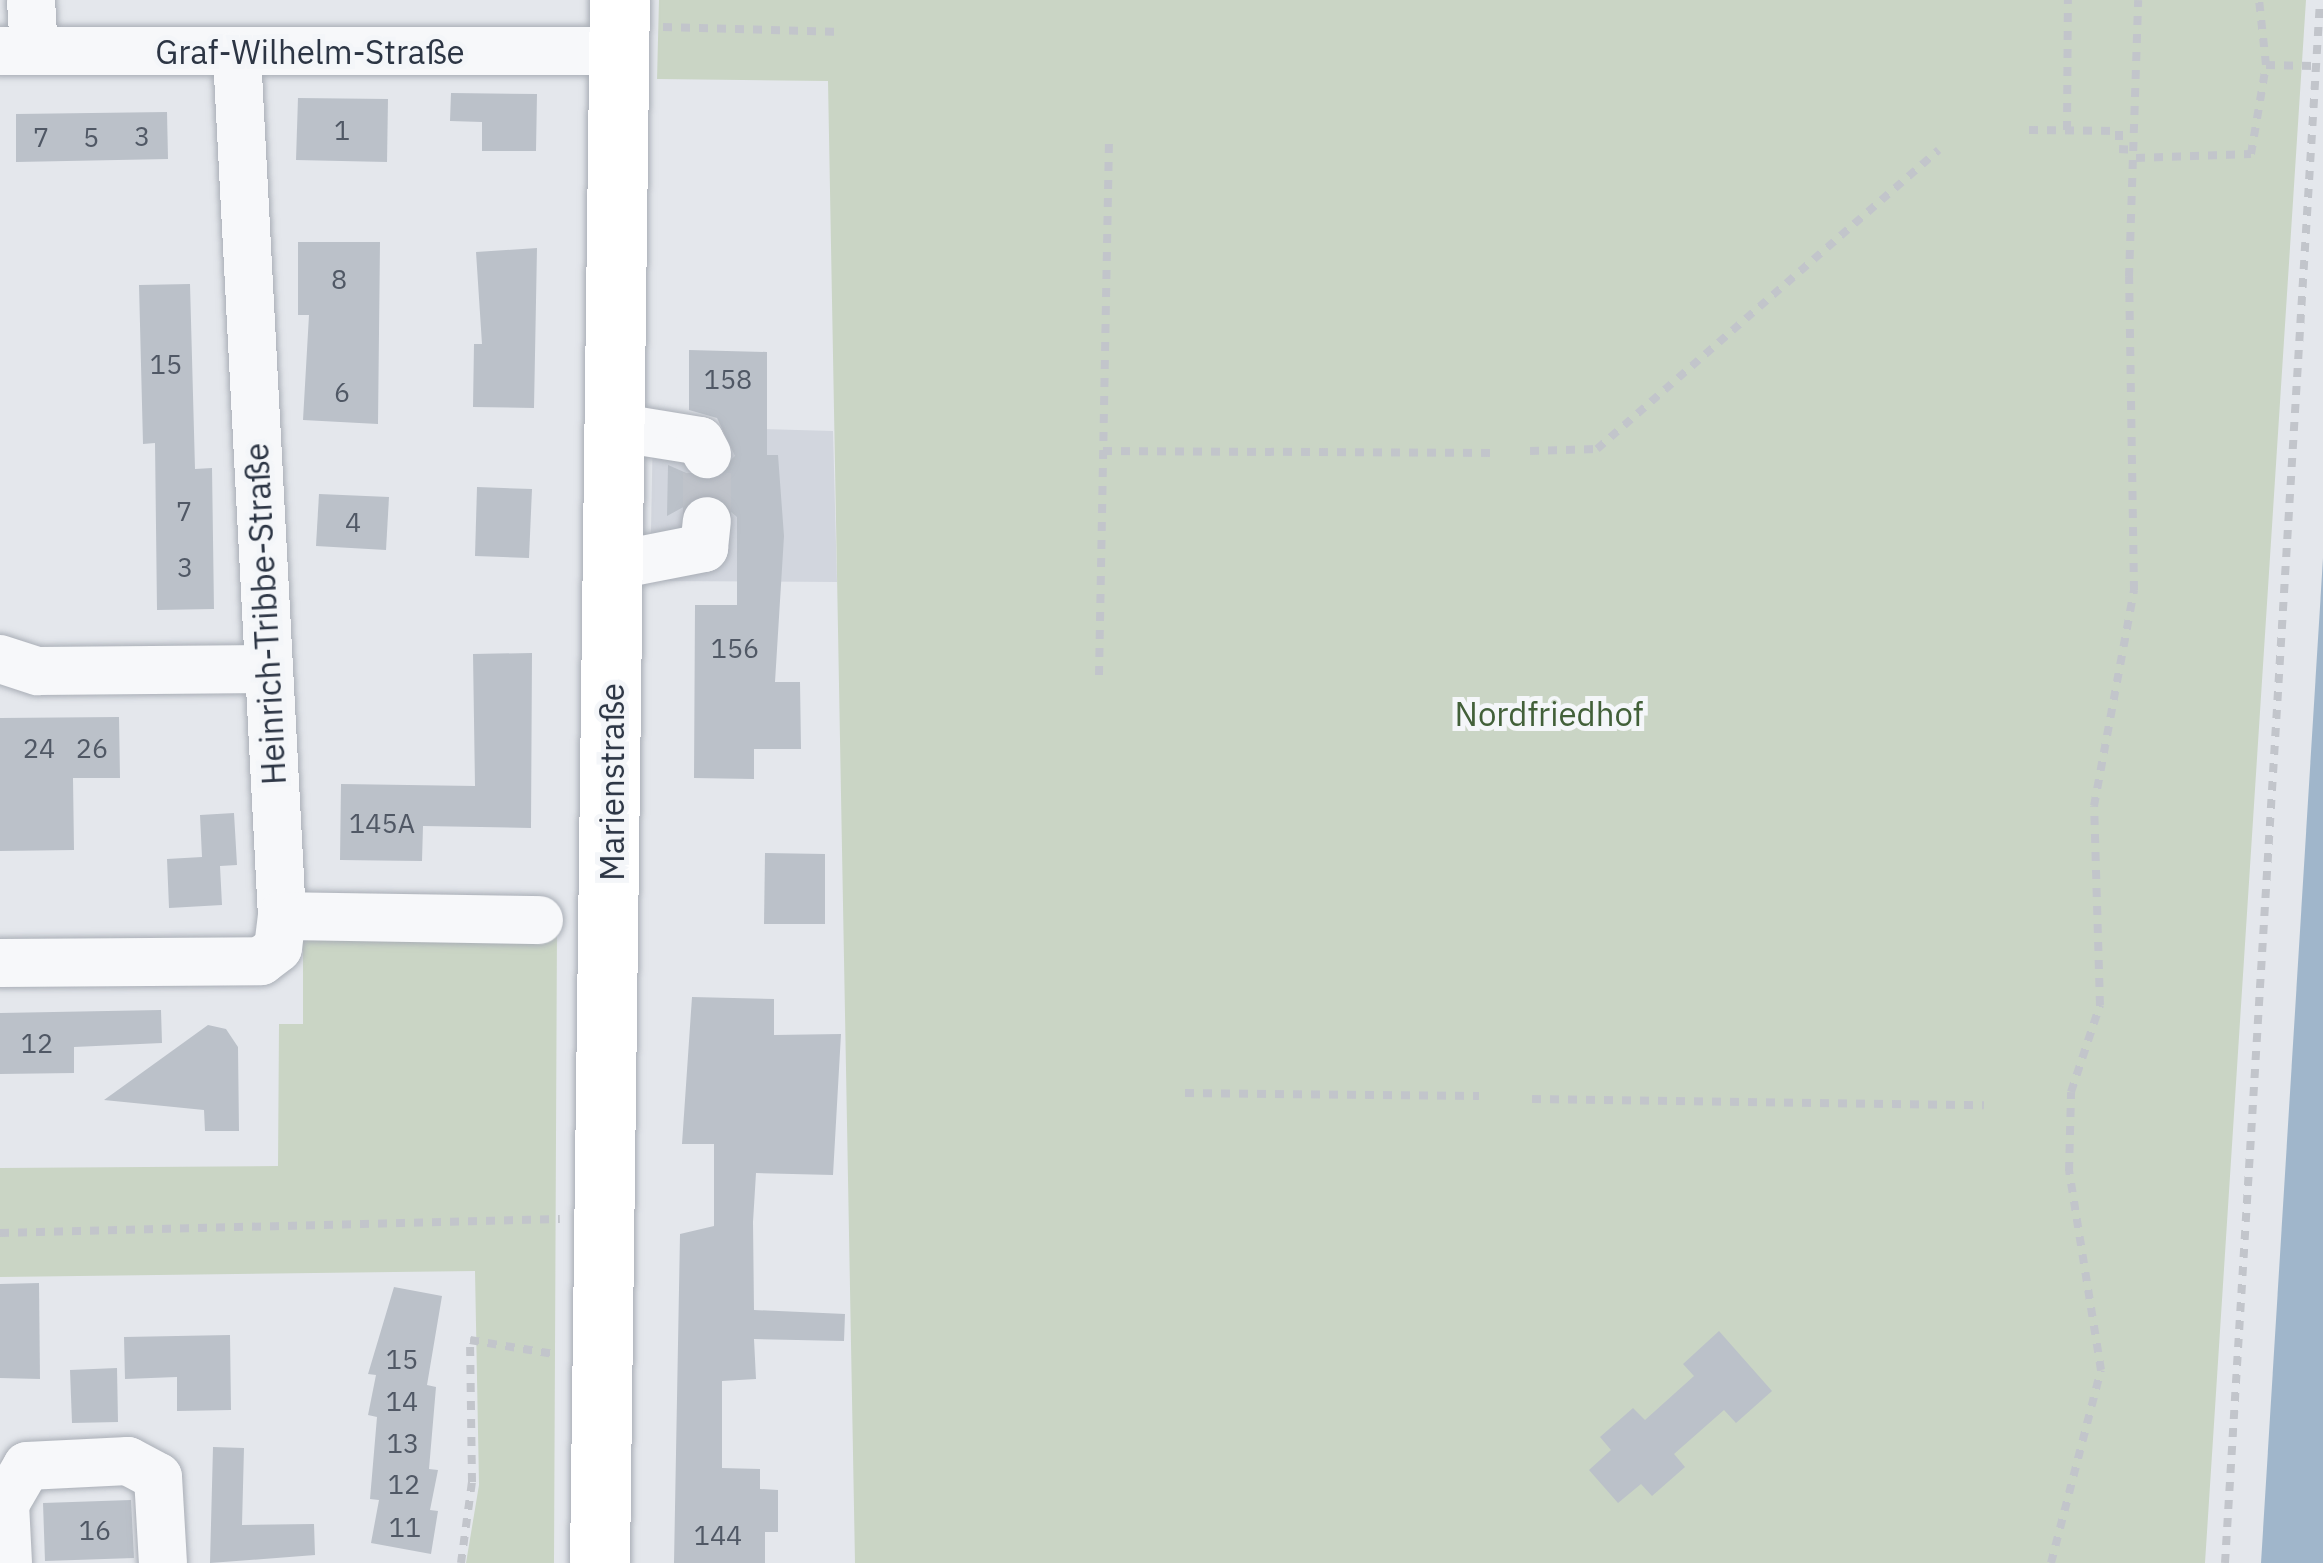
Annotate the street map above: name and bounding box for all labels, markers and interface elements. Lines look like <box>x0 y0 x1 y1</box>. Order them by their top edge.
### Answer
street label: Graf-Wilhelm-Straße <box>155 32 465 72</box>
house number: 1 <box>334 114 350 146</box>
house number: 3 <box>134 120 150 152</box>
house number: 7 <box>33 121 49 153</box>
house number: 5 <box>83 121 99 153</box>
house number: 8 <box>331 263 347 295</box>
house number: 15 <box>150 348 182 380</box>
house number: 158 <box>704 363 752 395</box>
house number: 6 <box>334 376 350 408</box>
street label: Heinrich-Tribbe-Straße <box>236 442 294 786</box>
house number: 7 <box>176 495 192 527</box>
house number: 4 <box>345 506 361 538</box>
house number: 3 <box>177 551 193 583</box>
house number: 156 <box>711 632 759 664</box>
street label: Marienstraße <box>592 683 632 881</box>
park label: Nordfriedhof <box>1455 694 1643 734</box>
house number: 24 <box>23 732 55 764</box>
house number: 26 <box>76 732 108 764</box>
house number: 145A <box>349 807 415 839</box>
house number: 12 <box>21 1027 53 1059</box>
house number: 15 <box>386 1343 418 1375</box>
house number: 14 <box>386 1385 418 1417</box>
house number: 13 <box>387 1427 419 1459</box>
house number: 12 <box>388 1468 420 1500</box>
house number: 11 <box>389 1511 421 1543</box>
house number: 16 <box>79 1514 111 1546</box>
house number: 144 <box>694 1519 742 1551</box>

